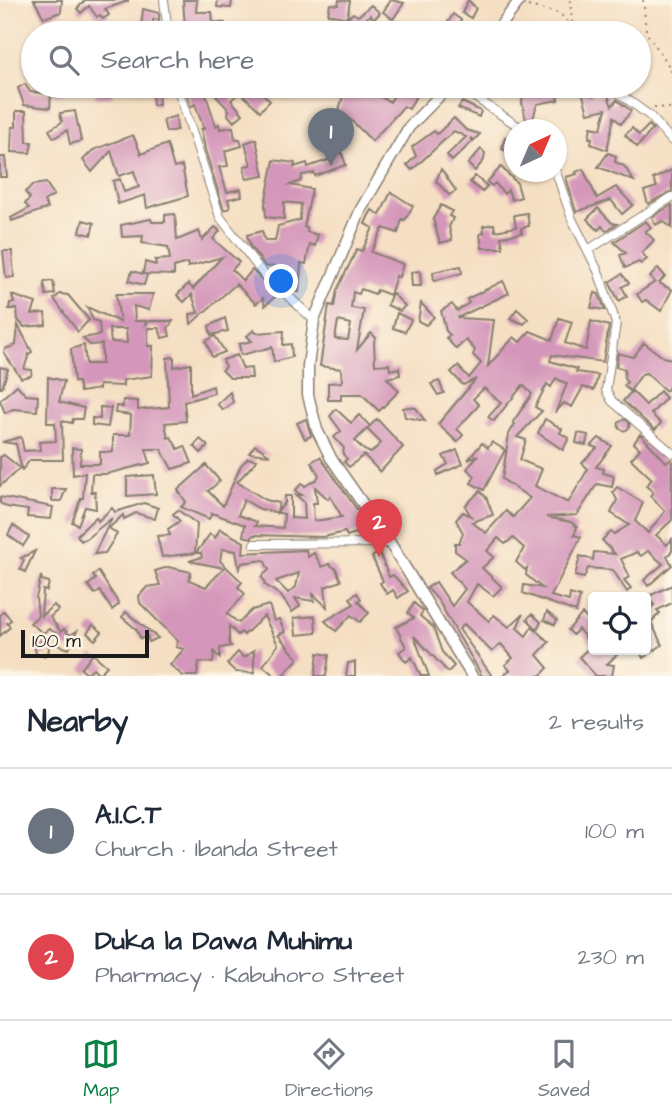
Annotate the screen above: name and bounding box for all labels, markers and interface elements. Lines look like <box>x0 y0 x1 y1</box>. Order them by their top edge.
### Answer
search box <box>21 21 651 98</box>
icon: search <box>45 41 83 79</box>
text: Search here <box>101 42 254 78</box>
pin: 1 <box>308 108 354 166</box>
north arrow <box>504 119 567 182</box>
your location <box>264 264 298 298</box>
pin: 2 <box>356 499 402 557</box>
map controls <box>588 592 651 655</box>
button: locate <box>588 592 651 655</box>
scale bar <box>21 627 149 659</box>
text: 100 m <box>32 628 81 655</box>
text: Nearby <box>28 701 128 743</box>
text: 2 results <box>549 706 644 738</box>
text: A.I.C.T <box>95 797 161 833</box>
text: 1 <box>50 815 52 847</box>
text: 100 m <box>585 815 644 847</box>
text: Church · Ibanda Street <box>95 833 338 865</box>
text: Duka la Dawa Muhimu <box>95 923 352 959</box>
text: 2 <box>44 941 58 973</box>
text: 230 m <box>578 941 644 973</box>
text: Pharmacy · Kabuhoro Street <box>95 959 404 991</box>
tab: Map <box>82 1035 120 1104</box>
tab: Directions <box>285 1035 373 1104</box>
tab: Saved <box>538 1035 590 1104</box>

